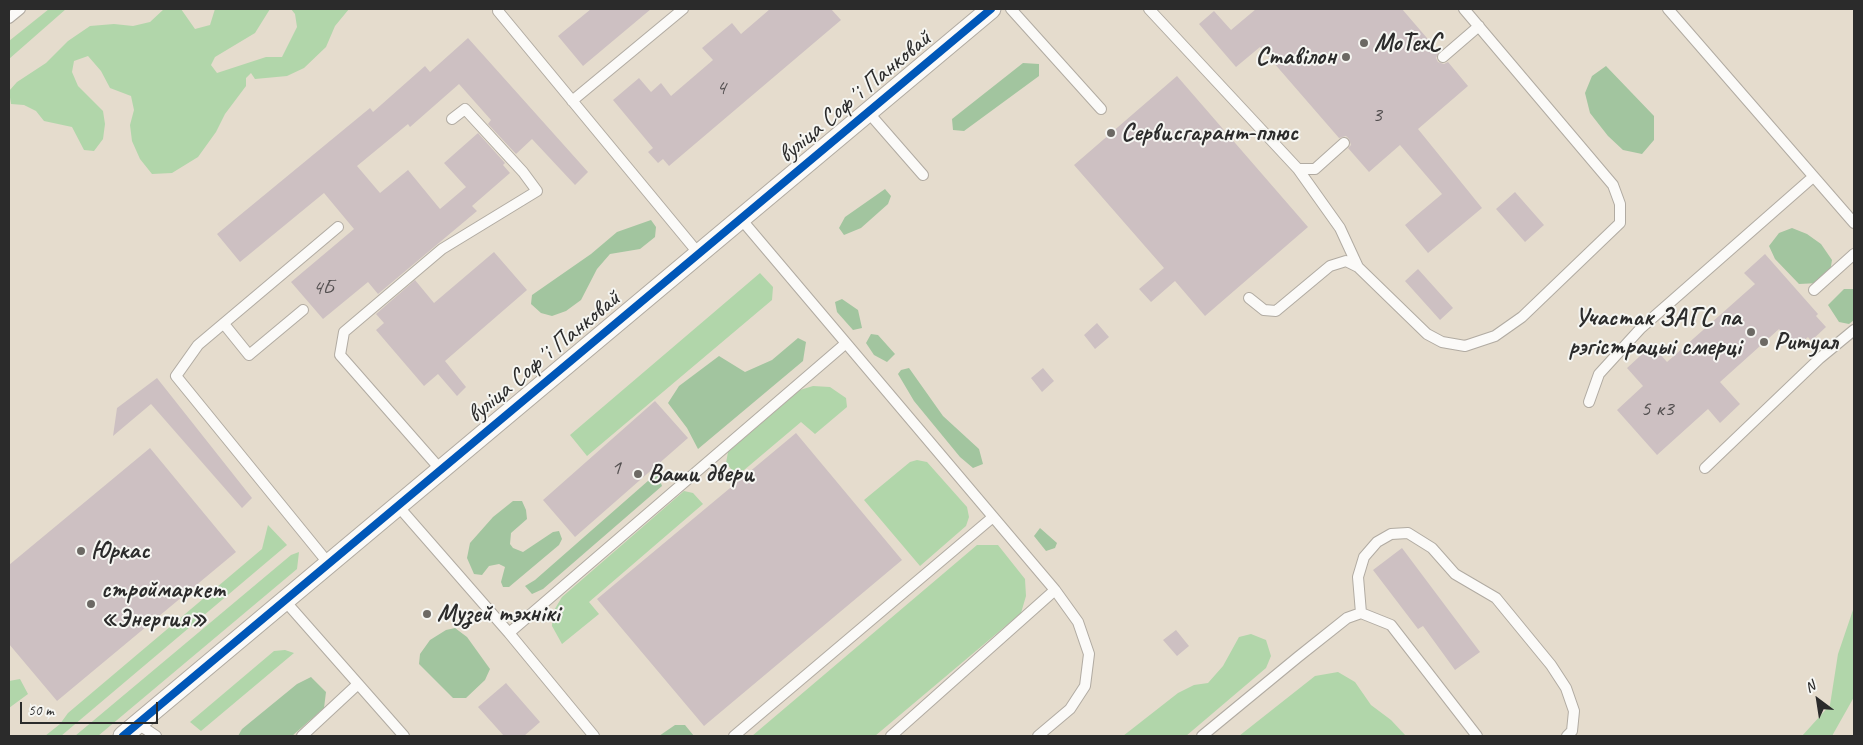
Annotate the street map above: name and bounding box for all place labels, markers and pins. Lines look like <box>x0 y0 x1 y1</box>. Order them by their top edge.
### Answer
place label: MoTexC <box>1374 28 1440 58</box>
marker: MoTexC <box>1358 37 1370 49</box>
place label: Ставілон <box>1256 42 1336 72</box>
marker: Ставілон <box>1340 51 1352 63</box>
place label: Сервисгарант-плюс <box>1121 118 1298 148</box>
marker: Сервисгарант-плюс <box>1105 127 1117 139</box>
place label: Участак ЗАГС па рэгістрацыі смерці <box>1569 303 1741 362</box>
marker: Участак ЗАГС па рэгістрацыі смерці <box>1745 326 1757 338</box>
place label: Ритуал <box>1774 327 1838 357</box>
marker: Ритуал <box>1758 336 1770 348</box>
place label: Ваши двери <box>648 459 754 489</box>
marker: Ваши двери <box>632 468 644 480</box>
place label: Юркас <box>91 536 150 566</box>
marker: Юркас <box>75 545 87 557</box>
place label: строймаркет «Энергия» <box>101 575 225 634</box>
marker: строймаркет «Энергия» <box>85 598 97 610</box>
place label: Музей тэхнікі <box>437 599 560 629</box>
marker: Музей тэхнікі <box>421 608 433 620</box>

